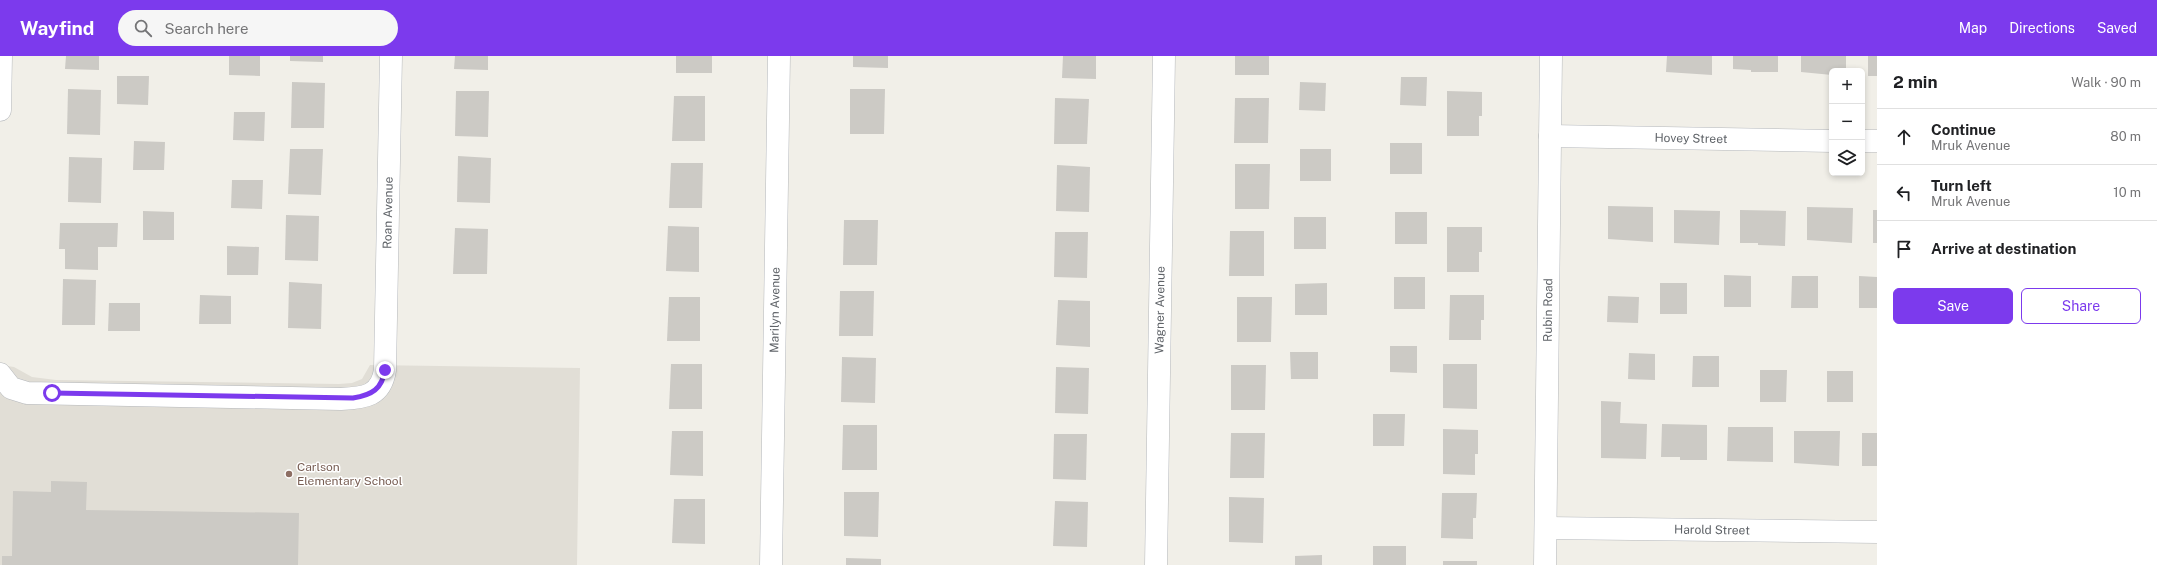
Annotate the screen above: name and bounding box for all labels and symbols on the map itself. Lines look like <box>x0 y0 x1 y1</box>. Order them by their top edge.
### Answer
street label: Hovey Street <box>1654 131 1728 146</box>
street label: Roan Avenue <box>380 176 396 249</box>
street label: Wagner Avenue <box>1152 266 1168 354</box>
street label: Marilyn Avenue <box>767 267 783 353</box>
street label: Rubin Road <box>1541 278 1555 342</box>
route end <box>376 361 394 379</box>
route start <box>43 384 61 402</box>
place label: Carlson Elementary School <box>297 460 403 488</box>
marker: Carlson Elementary School <box>284 469 294 479</box>
street label: Harold Street <box>1674 523 1750 537</box>

